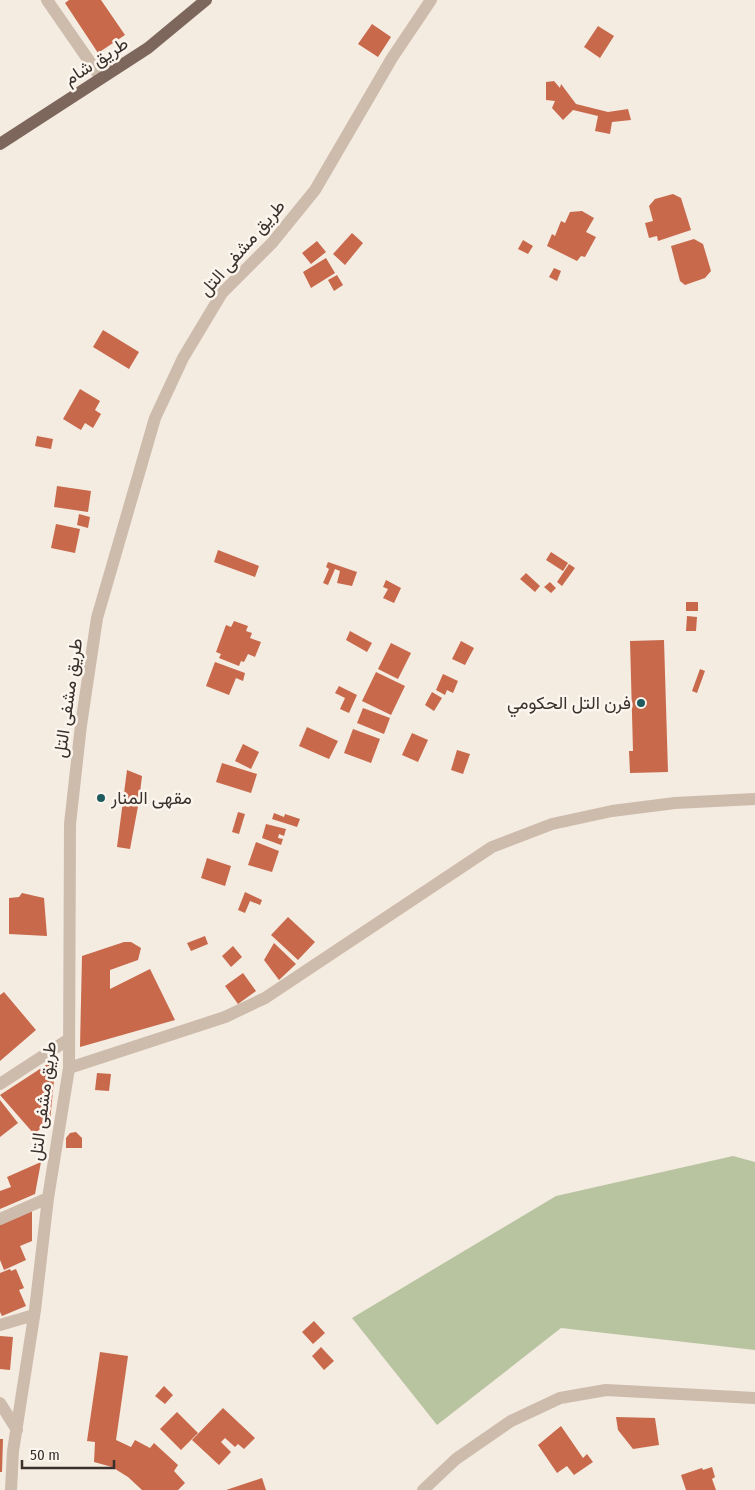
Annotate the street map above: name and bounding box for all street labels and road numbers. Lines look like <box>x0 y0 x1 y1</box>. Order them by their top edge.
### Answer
street label: طريق شام <box>60 32 133 91</box>
street label: طريق مشفى التل <box>194 195 290 301</box>
street label: طريق مشفى التل <box>49 637 87 759</box>
street label: طريق مشفى التل <box>25 1040 61 1162</box>

